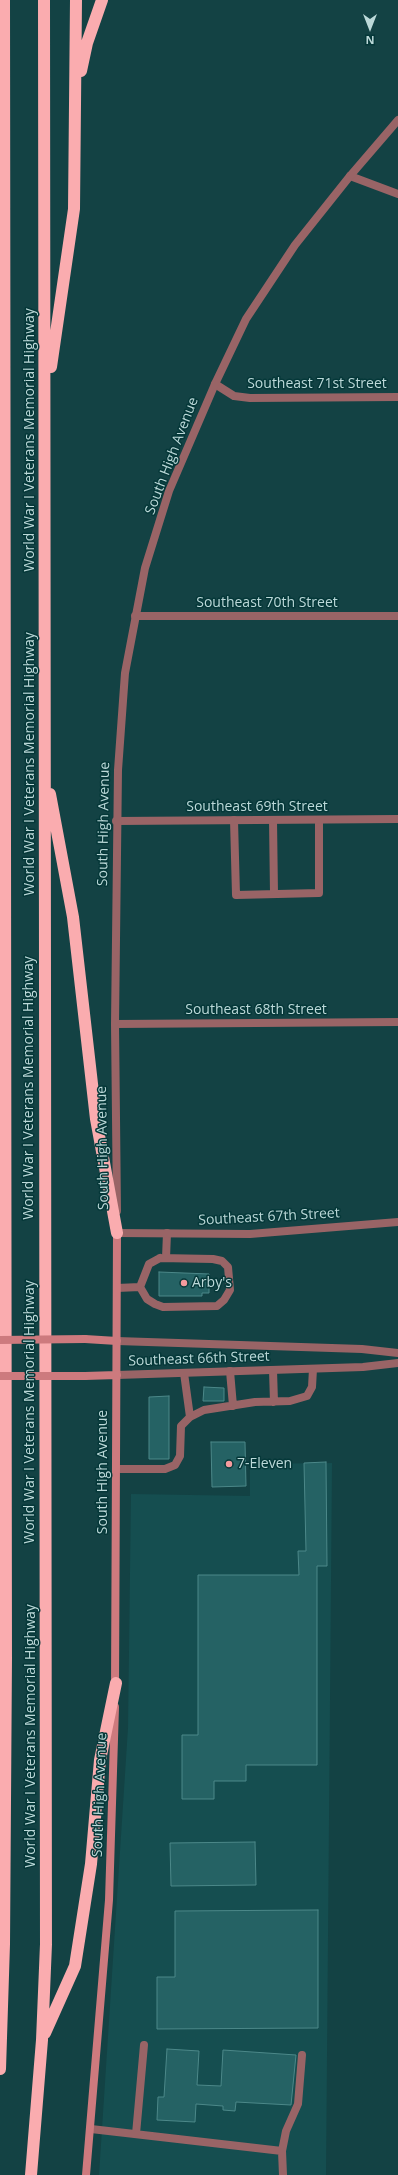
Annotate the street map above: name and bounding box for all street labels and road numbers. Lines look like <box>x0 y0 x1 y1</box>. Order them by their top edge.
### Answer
street label: World War I Veterans Memorial Highway <box>22 308 38 572</box>
street label: Southeast 71st Street <box>247 376 387 392</box>
street label: South High Avenue <box>142 395 202 517</box>
street label: Southeast 70th Street <box>196 595 338 611</box>
street label: World War I Veterans Memorial Highway <box>22 632 38 896</box>
street label: South High Avenue <box>95 762 113 886</box>
street label: Southeast 69th Street <box>186 799 328 815</box>
street label: World War I Veterans Memorial Highway <box>21 956 37 1220</box>
street label: Southeast 68th Street <box>185 1002 327 1018</box>
street label: South High Avenue <box>94 1086 112 1210</box>
street label: Southeast 67th Street <box>198 1205 340 1229</box>
street label: World War I Veterans Memorial Highway <box>22 1280 38 1544</box>
street label: Southeast 66th Street <box>128 1348 270 1370</box>
street label: South High Avenue <box>95 1410 111 1534</box>
street label: World War I Veterans Memorial Highway <box>23 1604 39 1868</box>
street label: South High Avenue <box>89 1733 111 1857</box>

